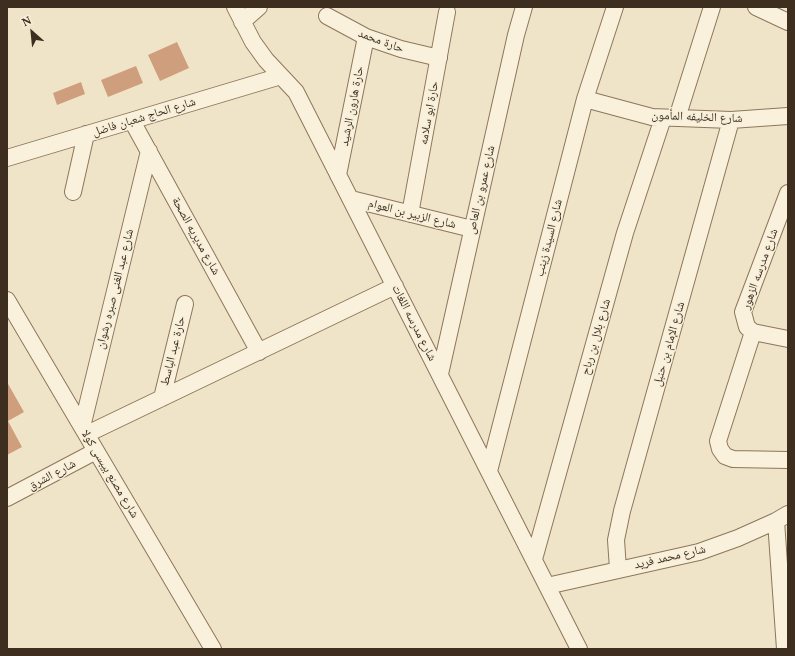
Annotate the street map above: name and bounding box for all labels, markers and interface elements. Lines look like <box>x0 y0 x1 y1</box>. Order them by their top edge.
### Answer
north arrow <box>12 12 52 52</box>
text: N <box>19 12 34 30</box>
street label: حارة محمد <box>356 26 406 56</box>
street label: حارة هارون الرشيد <box>337 65 367 147</box>
street label: حارة ابو سلامه <box>416 80 442 146</box>
street label: شارع الحاج شعبان فاضل <box>91 94 197 140</box>
street label: شارع الخليفه المأمون <box>651 108 743 126</box>
street label: شارع عمرو بن العاص <box>464 144 498 236</box>
street label: شارع مديريه الصحة <box>169 195 223 277</box>
street label: شارع الزبير بن العوام <box>367 196 457 232</box>
street label: شارع السيدة زينب <box>532 198 566 278</box>
street label: شارع عبد الغنى صبره رشوان <box>93 227 137 351</box>
street label: شارع مدرسه الزهور <box>739 227 781 311</box>
street label: شارع مدرسه اللغات <box>389 282 439 364</box>
street label: شارع بلال بن رباح <box>578 297 614 377</box>
street label: شارع الإمام بن حنبل <box>650 300 688 388</box>
street label: حارة عبد الباسط <box>157 315 189 387</box>
street label: شارع مصنع بيبسى كولا <box>78 427 142 521</box>
street label: شارع الشرق <box>26 456 78 494</box>
street label: شارع محمد فريد <box>633 542 707 572</box>

